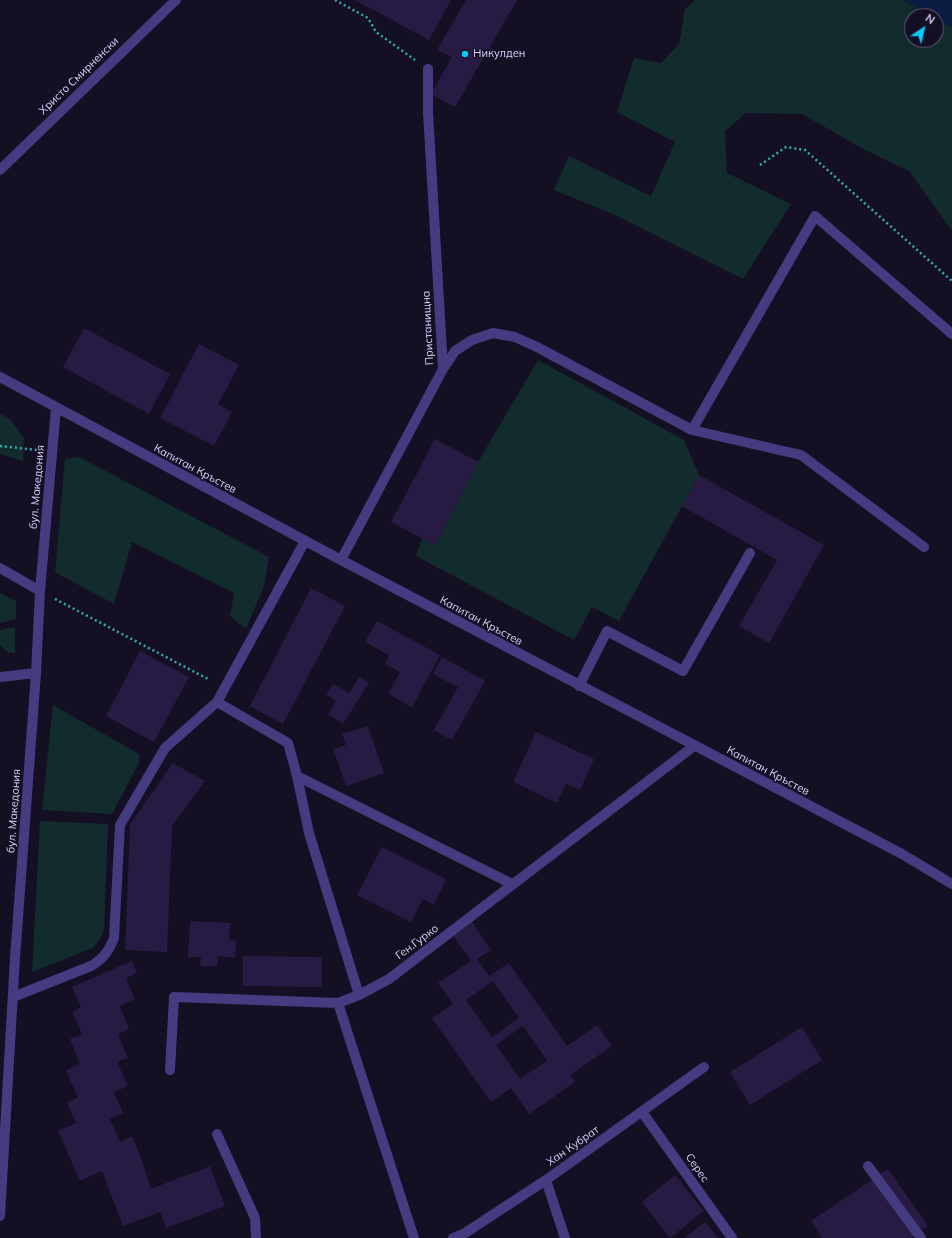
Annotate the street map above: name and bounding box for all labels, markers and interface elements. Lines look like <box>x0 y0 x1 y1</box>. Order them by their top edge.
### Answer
north arrow <box>904 8 944 48</box>
text: N <box>923 11 938 27</box>
street label: Христо Смирненски <box>36 35 122 117</box>
place label: Никулден <box>473 47 525 61</box>
marker: Никулден <box>460 49 470 59</box>
street label: Пристанищна <box>419 290 437 366</box>
street label: Капитан Кръстев <box>151 442 239 496</box>
street label: бул. Македония <box>27 444 47 530</box>
street label: Капитан Кръстев <box>437 594 525 648</box>
street label: Капитан Кръстев <box>724 744 812 798</box>
street label: бул. Македония <box>4 769 24 853</box>
street label: Ген.Гурко <box>393 922 441 962</box>
street label: Хан Кубрат <box>544 1123 602 1169</box>
street label: Серес <box>682 1151 712 1185</box>

